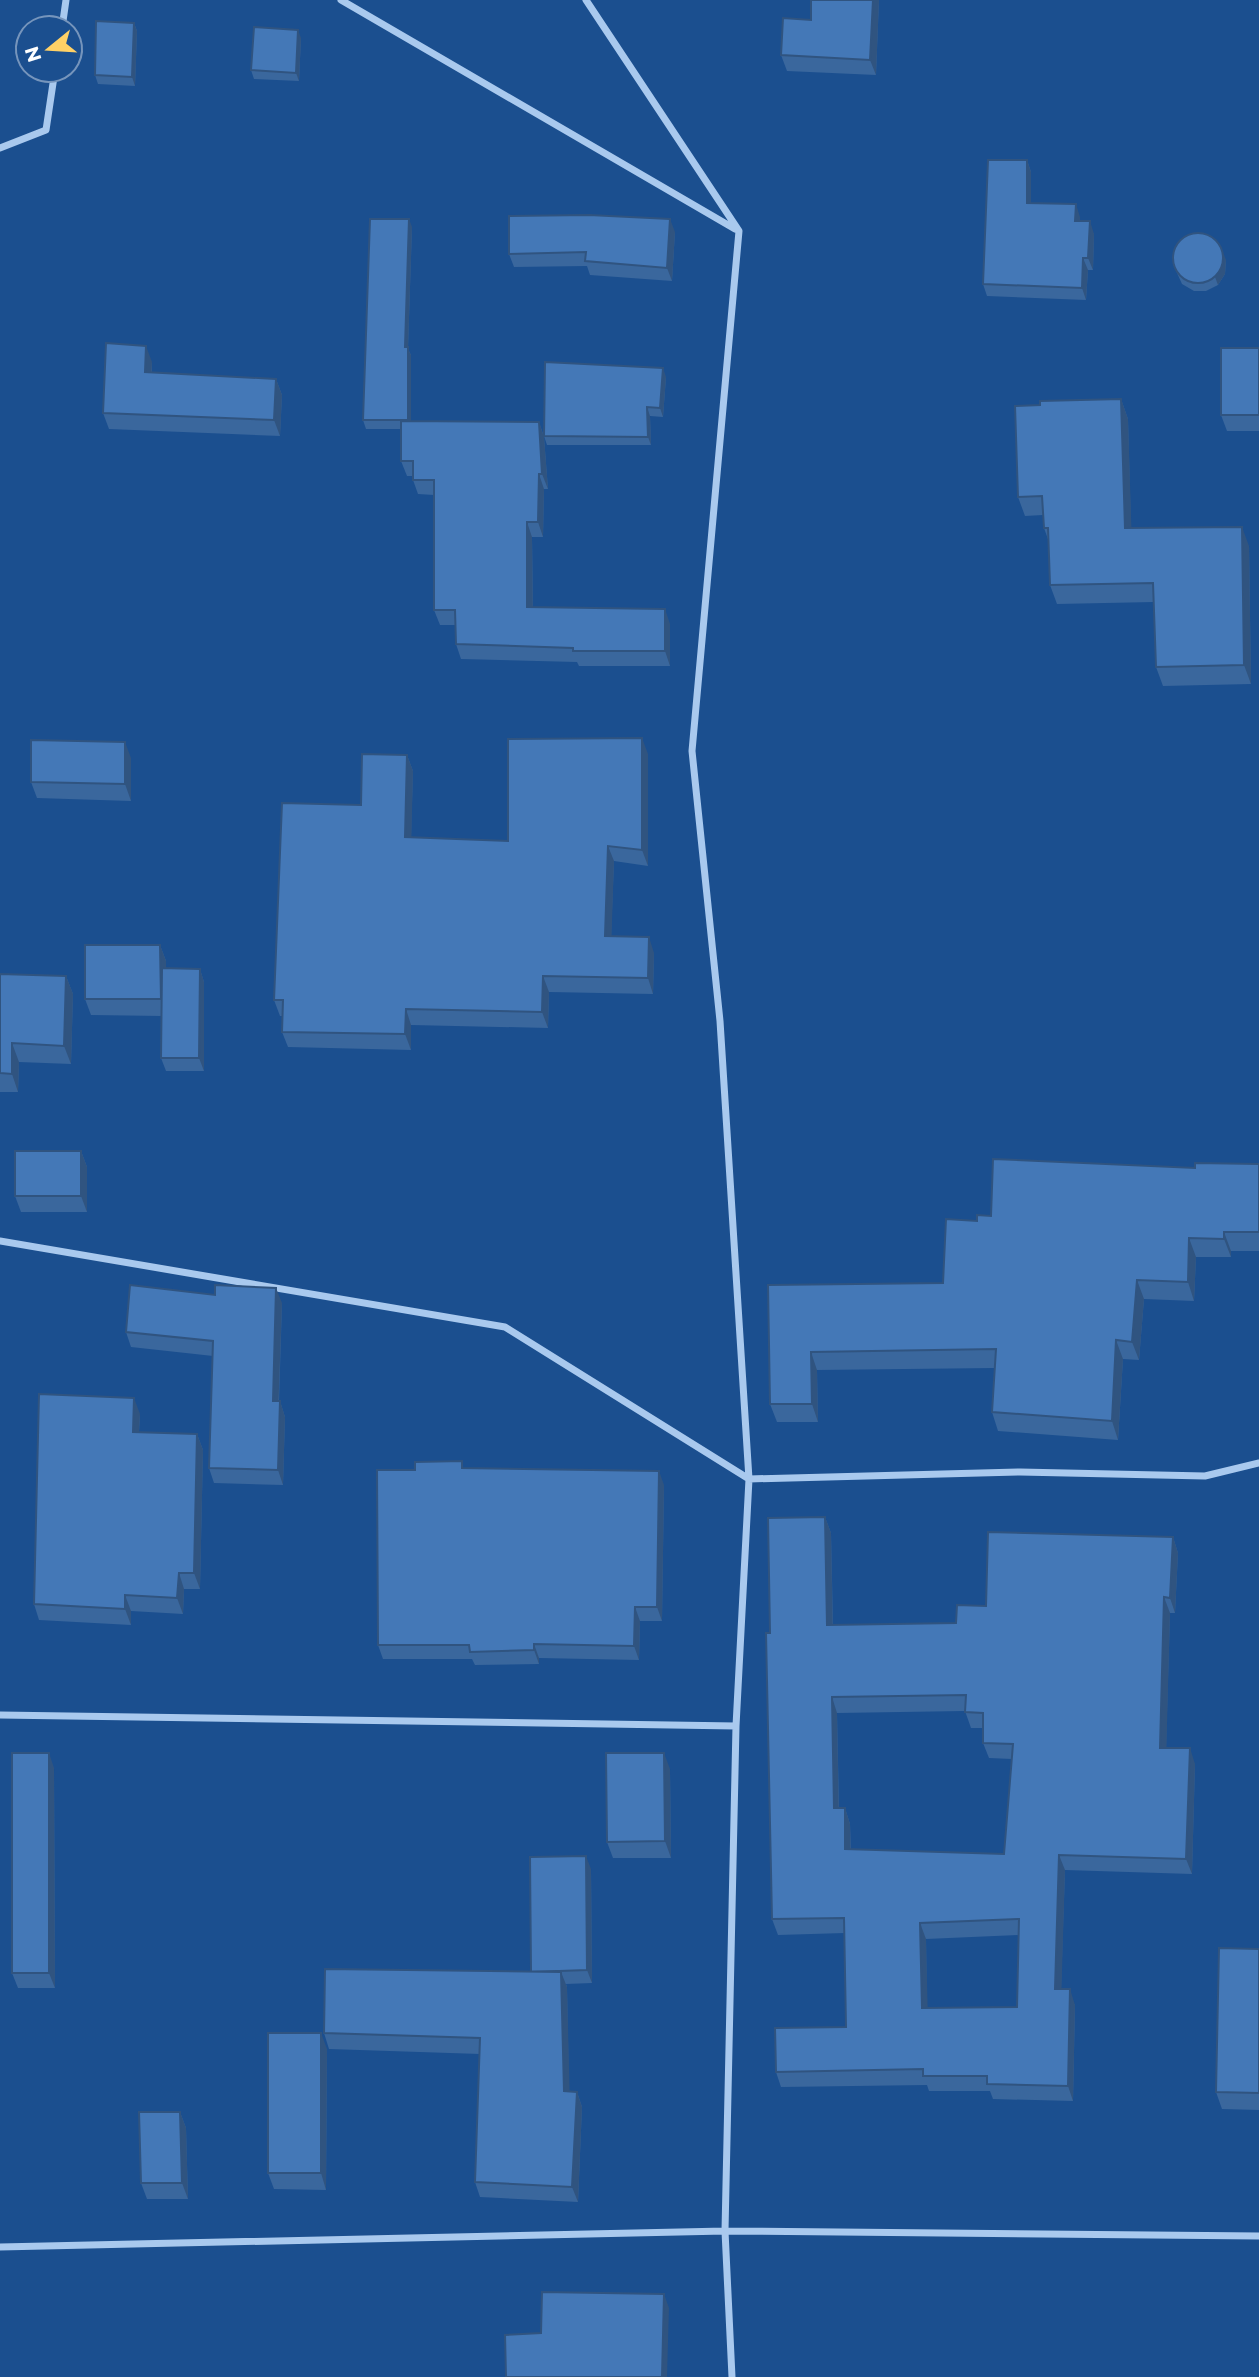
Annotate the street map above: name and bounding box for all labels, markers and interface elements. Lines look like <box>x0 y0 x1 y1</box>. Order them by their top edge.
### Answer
north arrow <box>14 14 84 84</box>
text: N <box>20 43 47 65</box>

